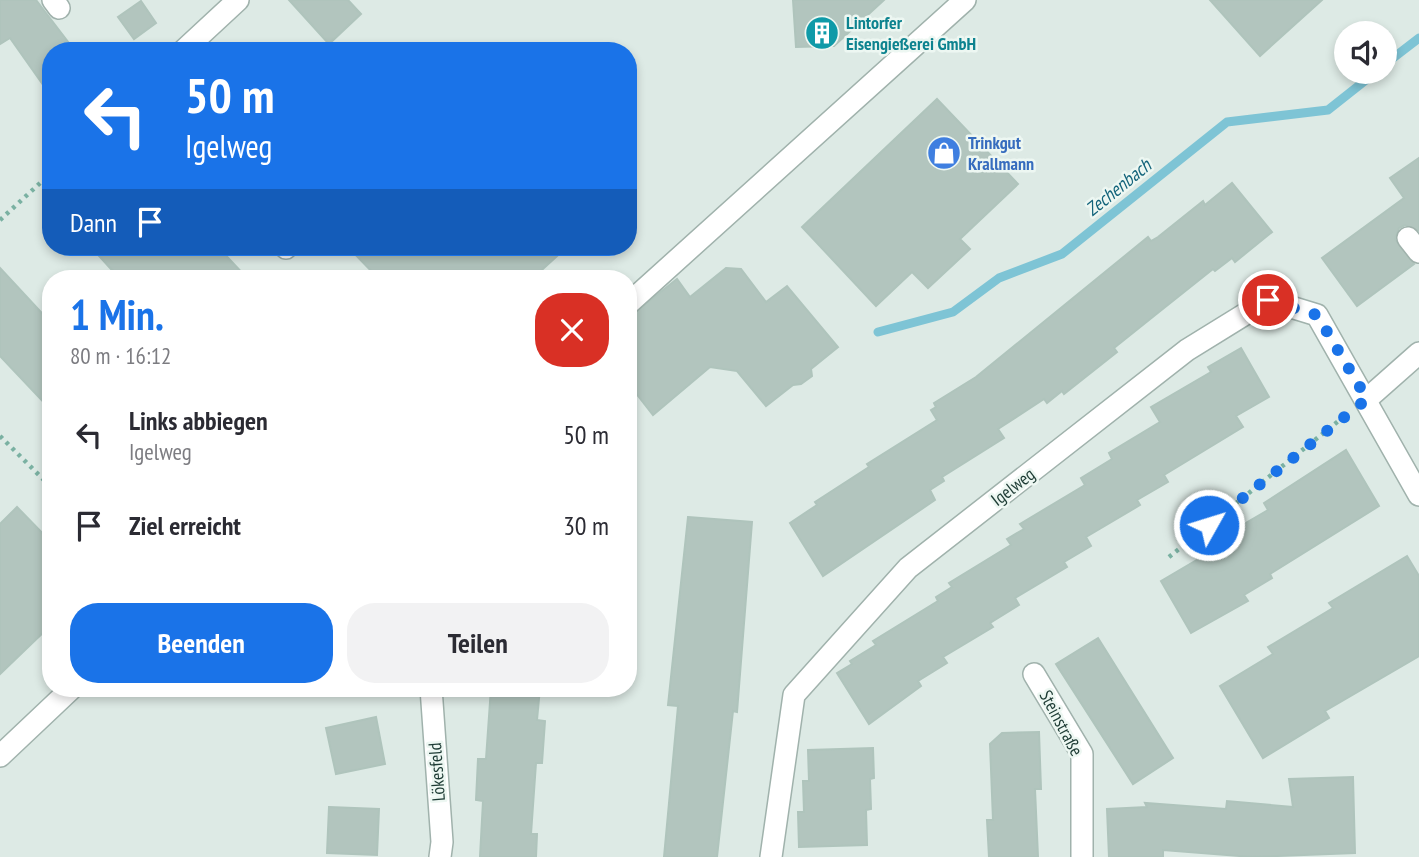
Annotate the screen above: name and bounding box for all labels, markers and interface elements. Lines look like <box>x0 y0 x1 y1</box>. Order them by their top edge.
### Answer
place label: Lintorfer Eisengießerei GmbH <box>846 11 976 55</box>
building icon: Lintorfer Eisengießerei GmbH <box>803 14 841 52</box>
map controls <box>1334 21 1397 84</box>
button: sound <box>1334 21 1397 84</box>
text: 50 m <box>185 63 274 127</box>
icon: left <box>70 70 161 161</box>
text: Igelweg <box>185 125 272 167</box>
place label: Trinkgut Krallmann <box>968 131 1034 175</box>
shop icon: Trinkgut Krallmann <box>925 134 963 172</box>
water label: Zechenbach <box>1080 152 1157 221</box>
icon: arrive <box>131 203 169 241</box>
text: Dann <box>70 206 117 239</box>
pin <box>1238 270 1298 330</box>
icon: arrive <box>1249 281 1287 319</box>
text: 1 Min. <box>70 287 164 342</box>
button: close <box>535 293 609 367</box>
text: 80 m · 16:12 <box>70 341 171 370</box>
text: Links abbiegen <box>129 404 268 437</box>
icon: left <box>70 416 108 454</box>
text: 50 m <box>563 418 609 451</box>
text: Igelweg <box>129 437 192 466</box>
street label: Igelweg <box>986 462 1039 511</box>
position arrow <box>1172 488 1246 562</box>
icon: arrive <box>70 507 108 545</box>
text: Ziel erreicht <box>129 509 241 542</box>
text: 30 m <box>563 509 609 542</box>
button: Beenden <box>70 603 333 683</box>
button: Teilen <box>347 603 609 683</box>
street label: Steinstraße <box>1035 686 1088 760</box>
street label: Lökesfeld <box>423 742 450 802</box>

